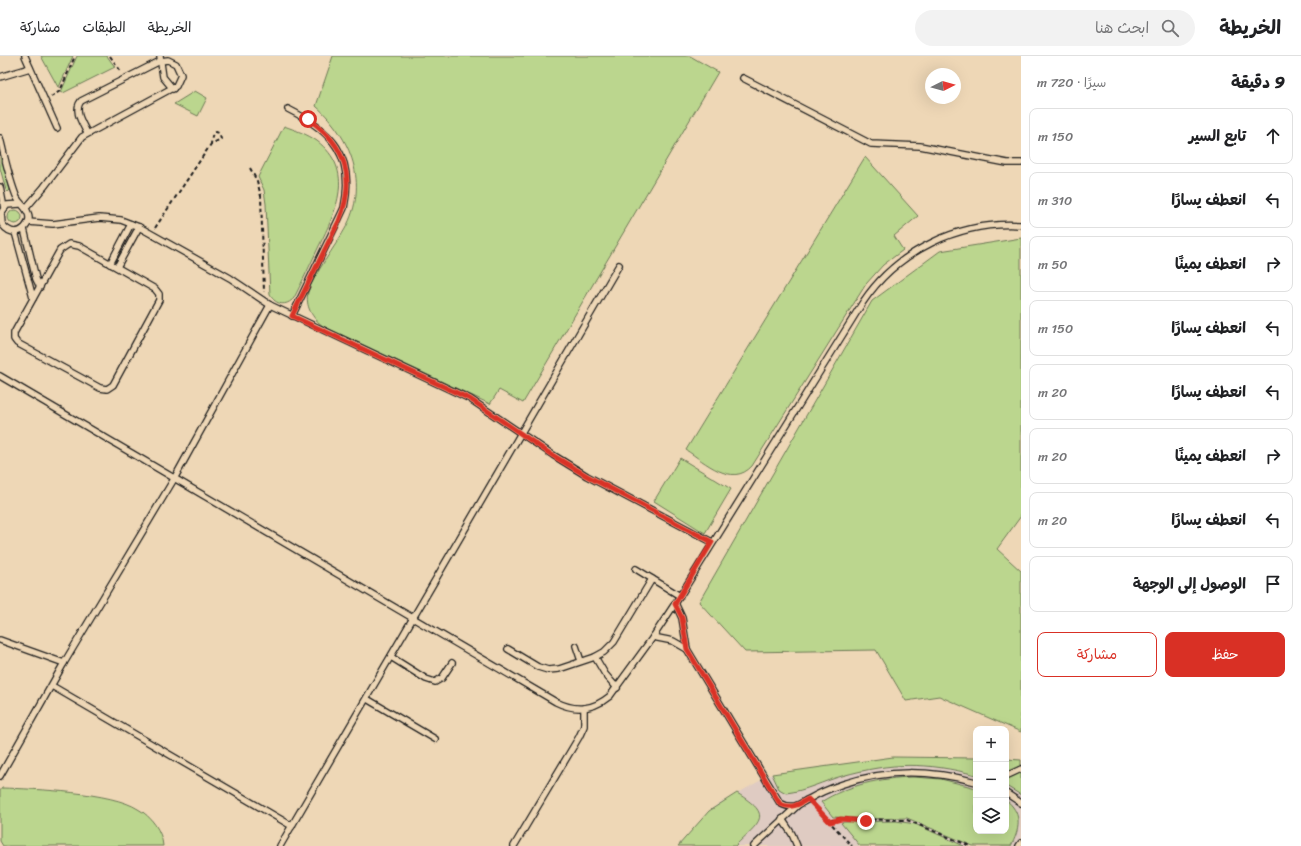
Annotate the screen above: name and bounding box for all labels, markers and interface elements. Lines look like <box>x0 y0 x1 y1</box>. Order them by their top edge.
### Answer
search box <box>915 10 1195 46</box>
text: الخريطة <box>1219 11 1281 44</box>
text: مشاركة <box>20 15 60 40</box>
text: الطبقات <box>82 15 126 40</box>
text: الخريطة <box>148 15 191 40</box>
text: ابحث هنا <box>1095 15 1149 41</box>
icon: search <box>1159 17 1181 39</box>
text: 9 دقيقة <box>1231 67 1285 97</box>
north arrow <box>925 68 961 104</box>
text: سيرًا · 720 m <box>1037 71 1106 94</box>
route start <box>299 110 317 128</box>
text: تابع السير <box>1189 123 1246 149</box>
text: 150 m <box>1038 125 1073 148</box>
icon: ahead <box>1262 125 1284 147</box>
text: انعطف يسارًا <box>1171 187 1246 213</box>
text: 310 m <box>1038 189 1072 212</box>
icon: left <box>1262 189 1284 211</box>
text: انعطف يمينًا <box>1175 251 1246 277</box>
text: 50 m <box>1038 253 1068 276</box>
icon: right <box>1262 253 1284 275</box>
text: انعطف يسارًا <box>1171 315 1246 341</box>
text: 150 m <box>1038 317 1073 340</box>
icon: left <box>1262 317 1284 339</box>
text: انعطف يسارًا <box>1171 379 1246 405</box>
text: 20 m <box>1038 381 1067 404</box>
icon: left <box>1262 381 1284 403</box>
text: انعطف يمينًا <box>1175 443 1246 469</box>
text: 20 m <box>1038 445 1067 468</box>
icon: right <box>1262 445 1284 467</box>
text: انعطف يسارًا <box>1171 507 1246 533</box>
text: 20 m <box>1038 509 1067 532</box>
icon: left <box>1262 509 1284 531</box>
text: الوصول إلى الوجهة <box>1133 571 1246 597</box>
icon: arrive <box>1262 573 1284 595</box>
button: مشاركة <box>1037 632 1157 677</box>
button: حفظ <box>1165 632 1285 677</box>
map controls <box>973 726 1009 834</box>
button: + <box>973 726 1009 762</box>
button: − <box>973 762 1009 798</box>
button: layers <box>973 798 1009 834</box>
route end <box>857 812 875 830</box>

